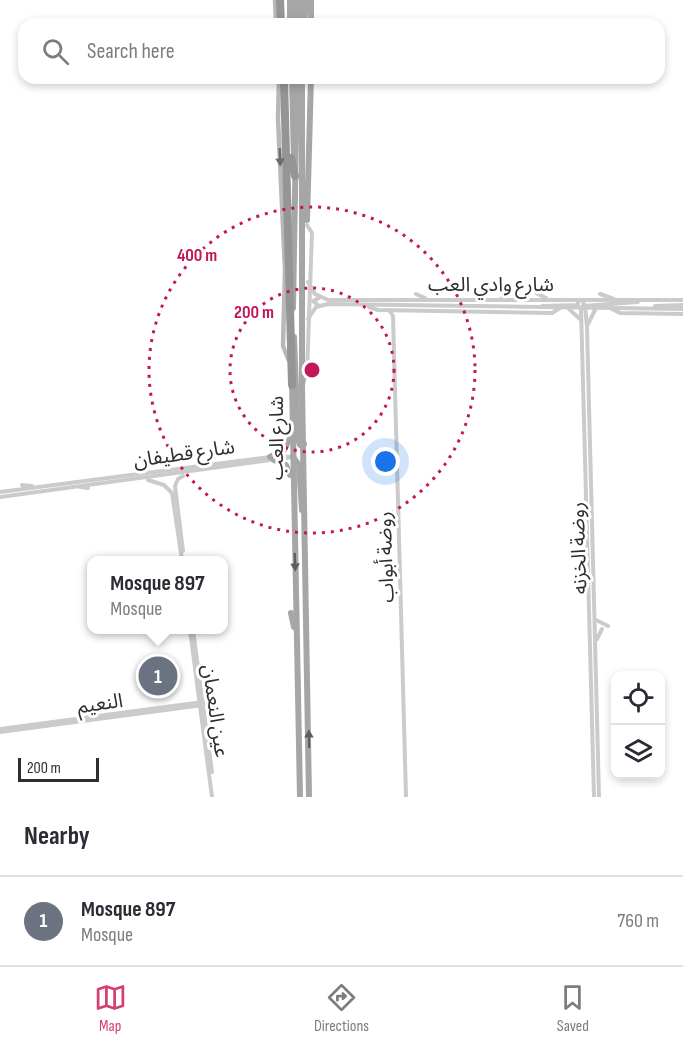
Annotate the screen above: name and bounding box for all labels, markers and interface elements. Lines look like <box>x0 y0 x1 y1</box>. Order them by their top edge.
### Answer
search box <box>18 18 665 84</box>
icon: search <box>39 35 72 68</box>
text: Search here <box>87 38 174 65</box>
one-way arrow <box>275 148 285 167</box>
text: 400 m <box>177 245 217 266</box>
street label: شارع وادي العب <box>428 273 554 300</box>
text: 200 m <box>234 302 274 323</box>
centre of rings <box>302 360 322 380</box>
street label: شارع العب <box>265 396 291 480</box>
street label: شارع قطيفان <box>132 435 237 475</box>
your location <box>371 447 400 476</box>
street label: روضة الخزنه <box>565 501 593 595</box>
street label: روضة أبواب <box>372 511 400 603</box>
one-way arrow <box>290 553 299 572</box>
popup <box>87 556 228 634</box>
text: Mosque 897 <box>110 570 205 597</box>
text: Mosque <box>110 597 162 621</box>
pin: 1 <box>138 654 178 698</box>
street label: عين النعمان <box>197 663 233 759</box>
map controls <box>611 671 665 779</box>
button: locate <box>611 671 665 725</box>
street label: النعيم <box>76 689 125 721</box>
button: layers <box>611 725 665 779</box>
one-way arrow <box>304 729 314 748</box>
scale bar <box>18 755 99 782</box>
text: 200 m <box>27 759 61 778</box>
text: Nearby <box>24 821 90 852</box>
text: Mosque 897 <box>81 896 175 923</box>
text: 1 <box>40 909 47 933</box>
text: 760 m <box>617 909 659 933</box>
text: Mosque <box>81 923 133 947</box>
tab: Map <box>94 981 127 1036</box>
tab: Directions <box>314 981 369 1036</box>
tab: Saved <box>556 981 589 1036</box>

